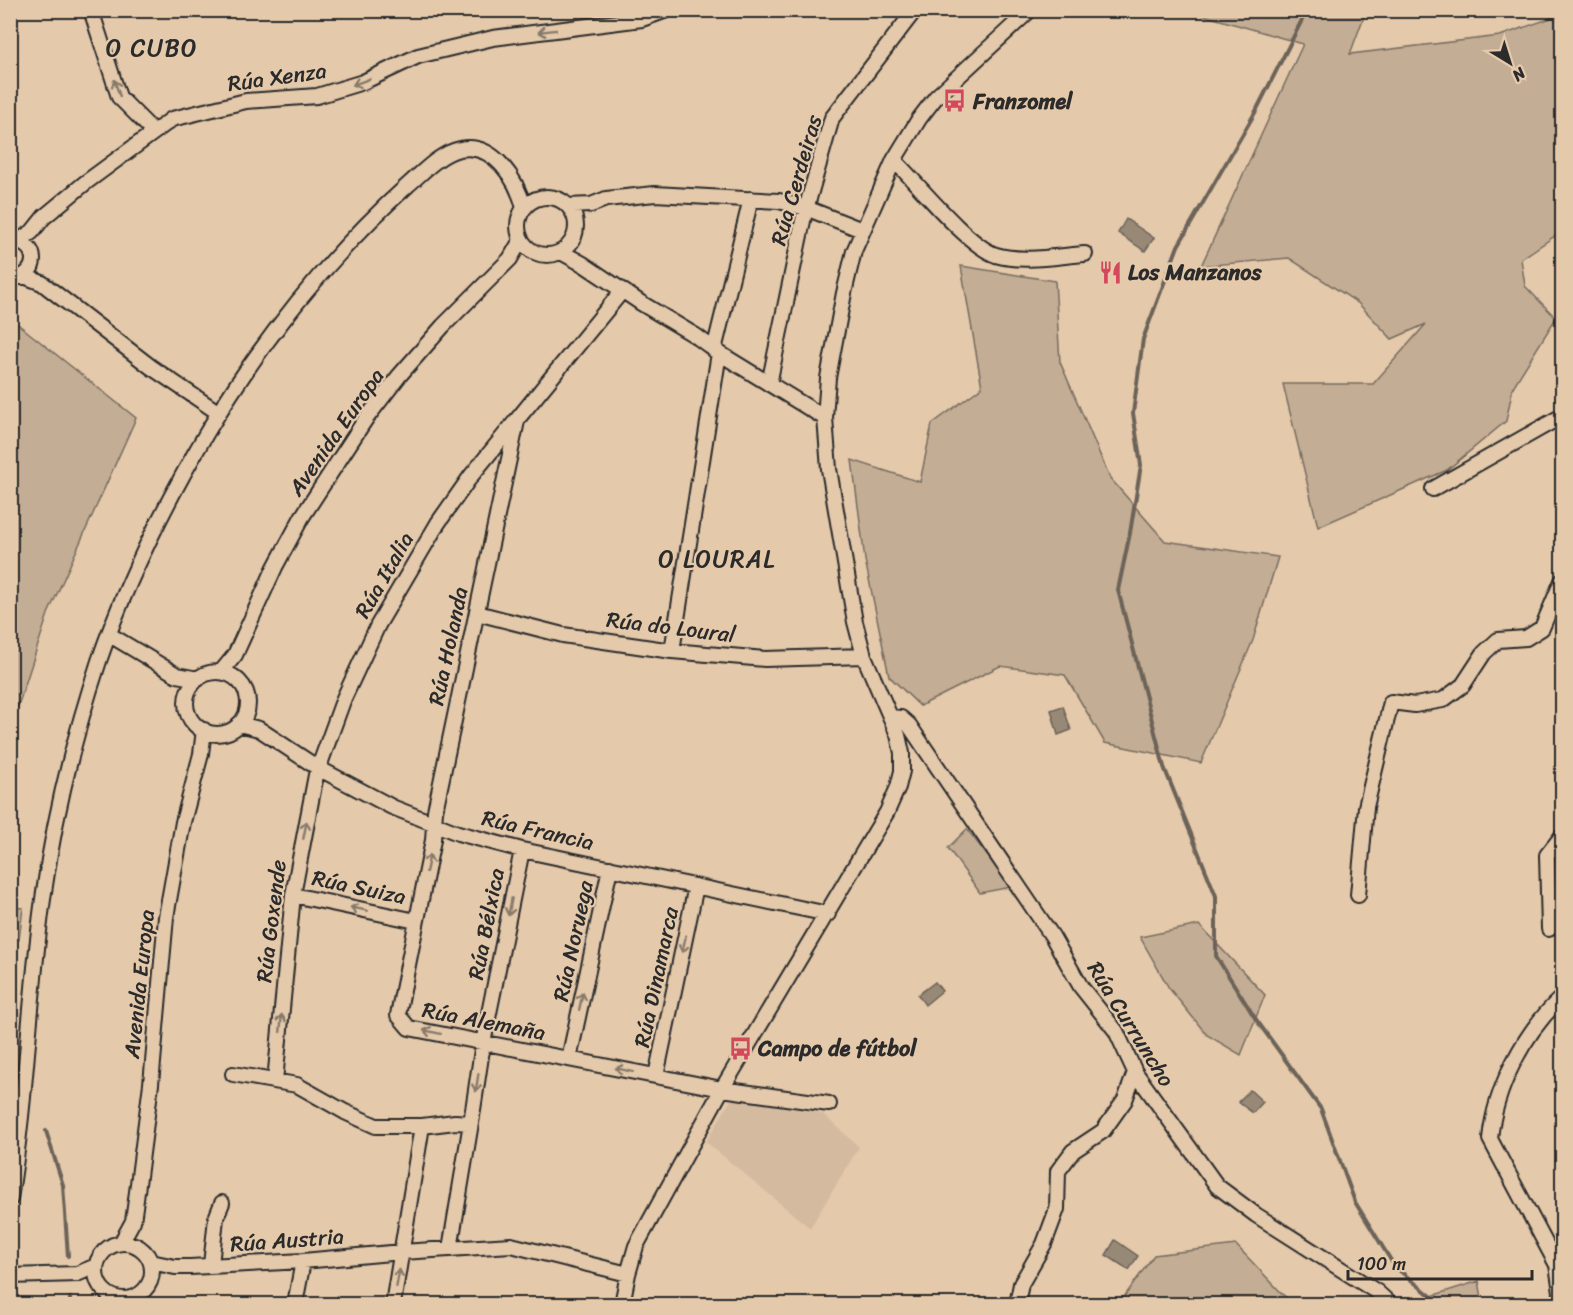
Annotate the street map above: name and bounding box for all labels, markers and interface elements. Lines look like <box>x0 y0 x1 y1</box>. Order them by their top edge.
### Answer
one-way arrow <box>538 26 558 37</box>
district label: O CUBO <box>106 27 198 69</box>
north arrow <box>1480 33 1540 93</box>
street label: Rúa Xenza <box>225 51 329 103</box>
text: N <box>1505 59 1533 90</box>
one-way arrow <box>352 77 371 88</box>
one-way arrow <box>110 79 121 98</box>
place label: Franzomel <box>972 82 1074 121</box>
bus stop icon: Franzomel <box>942 88 968 114</box>
street label: Rúa Cerdeiras <box>759 109 834 250</box>
place label: Los Manzanos <box>1128 253 1262 292</box>
restaurant icon: Los Manzanos <box>1097 259 1123 285</box>
street label: Avenida Europa <box>277 360 395 505</box>
street label: Rúa Italia <box>343 524 425 626</box>
district label: O LOURAL <box>658 538 776 580</box>
street label: Rúa Holanda <box>416 583 480 709</box>
street label: Rúa do Loural <box>604 600 738 654</box>
street label: Rúa Francia <box>478 798 598 862</box>
one-way arrow <box>300 820 311 840</box>
one-way arrow <box>423 854 435 873</box>
street label: Rúa Goxende <box>244 857 298 985</box>
street label: Rúa Suiza <box>308 858 410 916</box>
street label: Rúa Bélxica <box>456 865 516 983</box>
street label: Rúa Noruega <box>541 876 605 1005</box>
one-way arrow <box>504 897 516 916</box>
one-way arrow <box>350 902 369 914</box>
street label: Rúa Dinamarca <box>622 902 690 1051</box>
street label: Avenida Europa <box>112 908 166 1061</box>
one-way arrow <box>678 933 689 953</box>
street label: Rúa Curruncho <box>1077 953 1185 1095</box>
street label: Rúa Alemaña <box>419 990 549 1052</box>
one-way arrow <box>576 992 588 1011</box>
one-way arrow <box>276 1013 287 1033</box>
one-way arrow <box>423 1026 443 1037</box>
place label: Campo de fútbol <box>757 1029 918 1068</box>
bus stop icon: Campo de fútbol <box>727 1035 753 1061</box>
one-way arrow <box>614 1064 634 1075</box>
one-way arrow <box>471 1072 482 1092</box>
street label: Rúa Austria <box>229 1217 345 1263</box>
scale bar <box>1348 1243 1532 1281</box>
text: 100 m <box>1357 1248 1406 1280</box>
one-way arrow <box>393 1269 404 1289</box>

